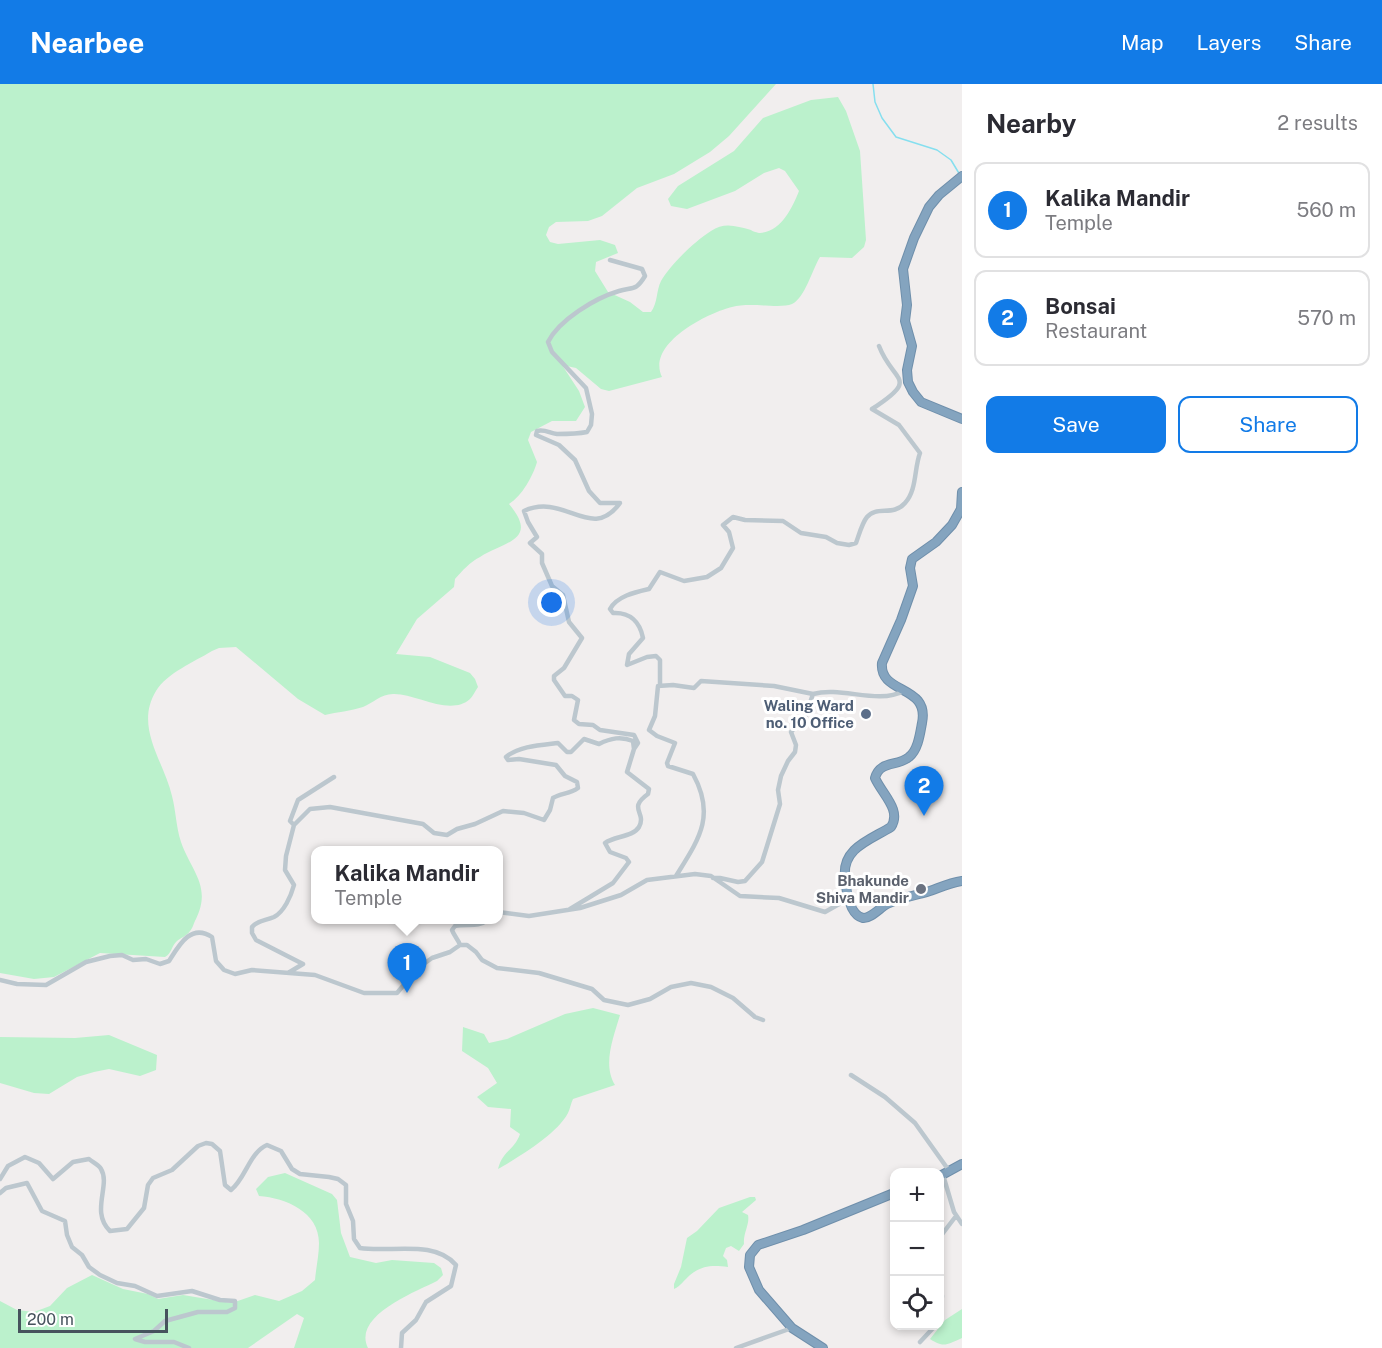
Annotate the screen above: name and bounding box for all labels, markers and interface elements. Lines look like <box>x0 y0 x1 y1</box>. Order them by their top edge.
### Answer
text: Nearbee <box>30 26 144 59</box>
text: Map <box>1121 30 1164 55</box>
text: Layers <box>1197 30 1261 55</box>
text: Share <box>1294 30 1352 55</box>
text: Nearby <box>986 108 1076 139</box>
text: 2 results <box>1277 111 1358 135</box>
text: Kalika Mandir <box>1045 185 1190 211</box>
text: 1 <box>1003 198 1012 222</box>
text: 560 m <box>1296 198 1356 222</box>
text: Temple <box>1045 211 1113 235</box>
text: Bonsai <box>1045 293 1116 319</box>
text: 2 <box>1001 306 1014 330</box>
text: 570 m <box>1297 306 1356 330</box>
text: Restaurant <box>1045 319 1147 343</box>
button: Save <box>986 396 1166 453</box>
button: Share <box>1178 396 1358 453</box>
your location <box>537 588 566 617</box>
place label: Waling Ward no. 10 Office <box>764 697 854 731</box>
marker: Waling Ward no. 10 Office <box>859 707 873 721</box>
pin: 2 <box>904 766 944 816</box>
popup <box>311 846 503 924</box>
text: Kalika Mandir <box>335 860 479 886</box>
place label: Bhakunde Shiva Mandir <box>816 872 909 906</box>
marker: Bhakunde Shiva Mandir <box>914 882 928 896</box>
text: Temple <box>335 886 402 910</box>
pin: 1 <box>388 944 426 993</box>
map controls <box>890 1168 944 1330</box>
button: + <box>890 1168 944 1222</box>
button: − <box>890 1222 944 1276</box>
button: locate <box>890 1276 944 1330</box>
scale bar <box>18 1306 168 1334</box>
text: 200 m <box>27 1310 74 1329</box>

